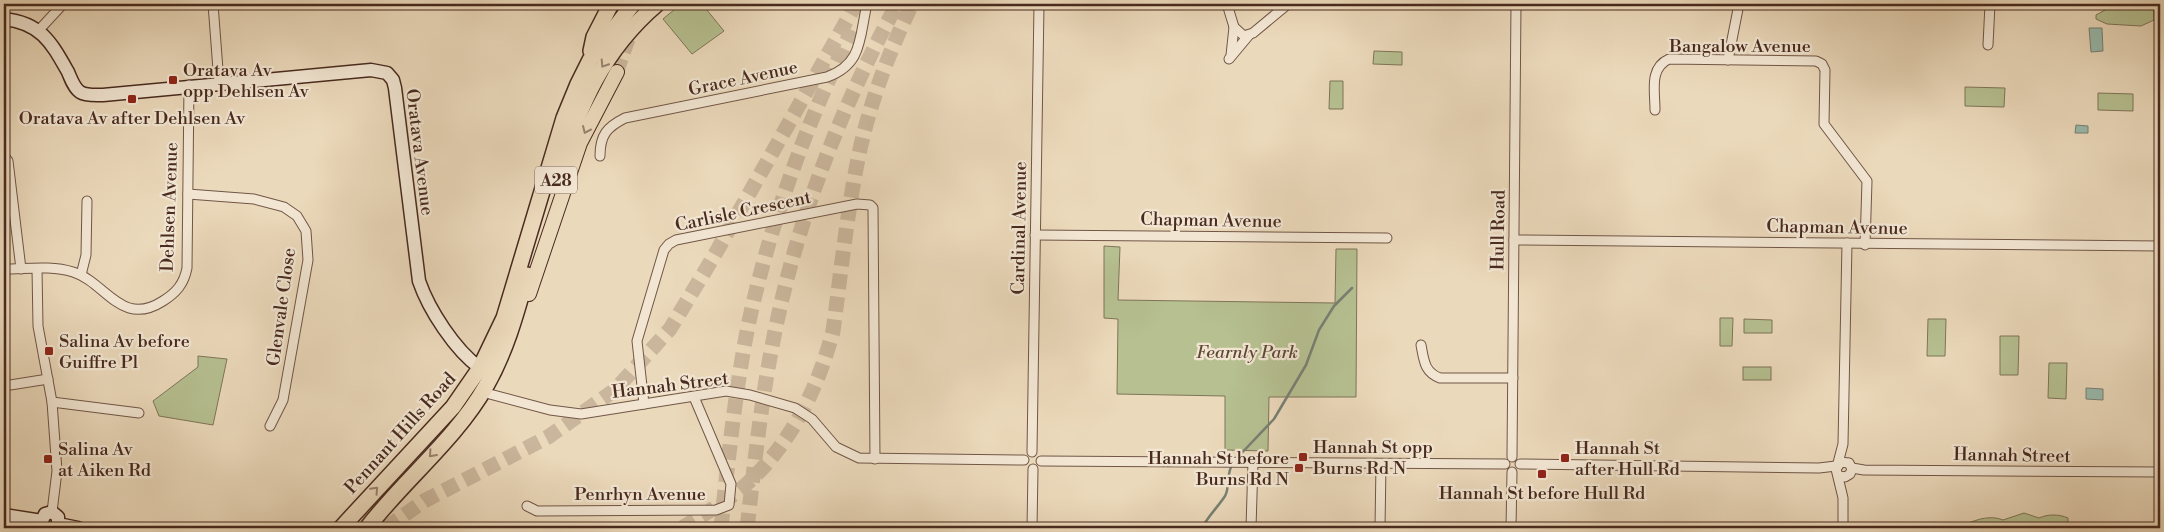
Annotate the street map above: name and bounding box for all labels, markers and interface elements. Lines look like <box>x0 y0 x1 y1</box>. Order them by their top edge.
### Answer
street label: Bangalow Avenue <box>1668 35 1811 58</box>
street label: Grace Avenue <box>686 56 800 101</box>
one-way arrow <box>601 58 610 67</box>
place label: Oratava Av opp Dehlsen Av <box>183 59 310 103</box>
marker: Oratava Av opp Dehlsen Av <box>167 74 179 86</box>
street label: Oratava Avenue <box>400 87 439 217</box>
marker: Oratava Av after Dehlsen Av <box>126 93 138 105</box>
place label: Oratava Av after Dehlsen Av <box>19 107 246 130</box>
one-way arrow <box>581 125 592 134</box>
street label: Dehlsen Avenue <box>156 142 183 272</box>
street label: Cardinal Avenue <box>1007 161 1032 295</box>
road number: A28 <box>535 166 577 194</box>
street label: Carlisle Crescent <box>673 186 814 237</box>
street label: Hull Road <box>1486 189 1511 271</box>
street label: Chapman Avenue <box>1140 208 1282 233</box>
street label: Chapman Avenue <box>1766 215 1908 240</box>
street label: Glenvale Close <box>262 246 301 368</box>
place label: Salina Av before Guiffre Pl <box>59 330 190 374</box>
park label: Fearnly Park <box>1196 341 1298 364</box>
marker: Salina Av before Guiffre Pl <box>43 345 55 357</box>
street label: Pennant Hills Road <box>340 367 462 499</box>
street label: Hannah Street <box>610 367 730 404</box>
place label: Hannah St opp Burns Rd N <box>1312 436 1433 480</box>
place label: Hannah St after Hull Rd <box>1575 437 1681 481</box>
place label: Salina Av at Aiken Rd <box>58 438 152 482</box>
street label: Hannah Street <box>1953 443 2072 468</box>
place label: Hannah St before Burns Rd N <box>1148 447 1290 491</box>
one-way arrow <box>429 448 438 457</box>
marker: Hannah St opp Burns Rd N <box>1297 451 1309 463</box>
marker: Hannah St after Hull Rd <box>1559 452 1571 464</box>
marker: Salina Av at Aiken Rd <box>42 453 54 465</box>
marker: Hannah St before Burns Rd N <box>1293 462 1305 474</box>
marker: Hannah St before Hull Rd <box>1536 468 1548 480</box>
place label: Hannah St before Hull Rd <box>1439 482 1646 505</box>
street label: Penrhyn Avenue <box>574 483 706 506</box>
one-way arrow <box>369 487 378 496</box>

